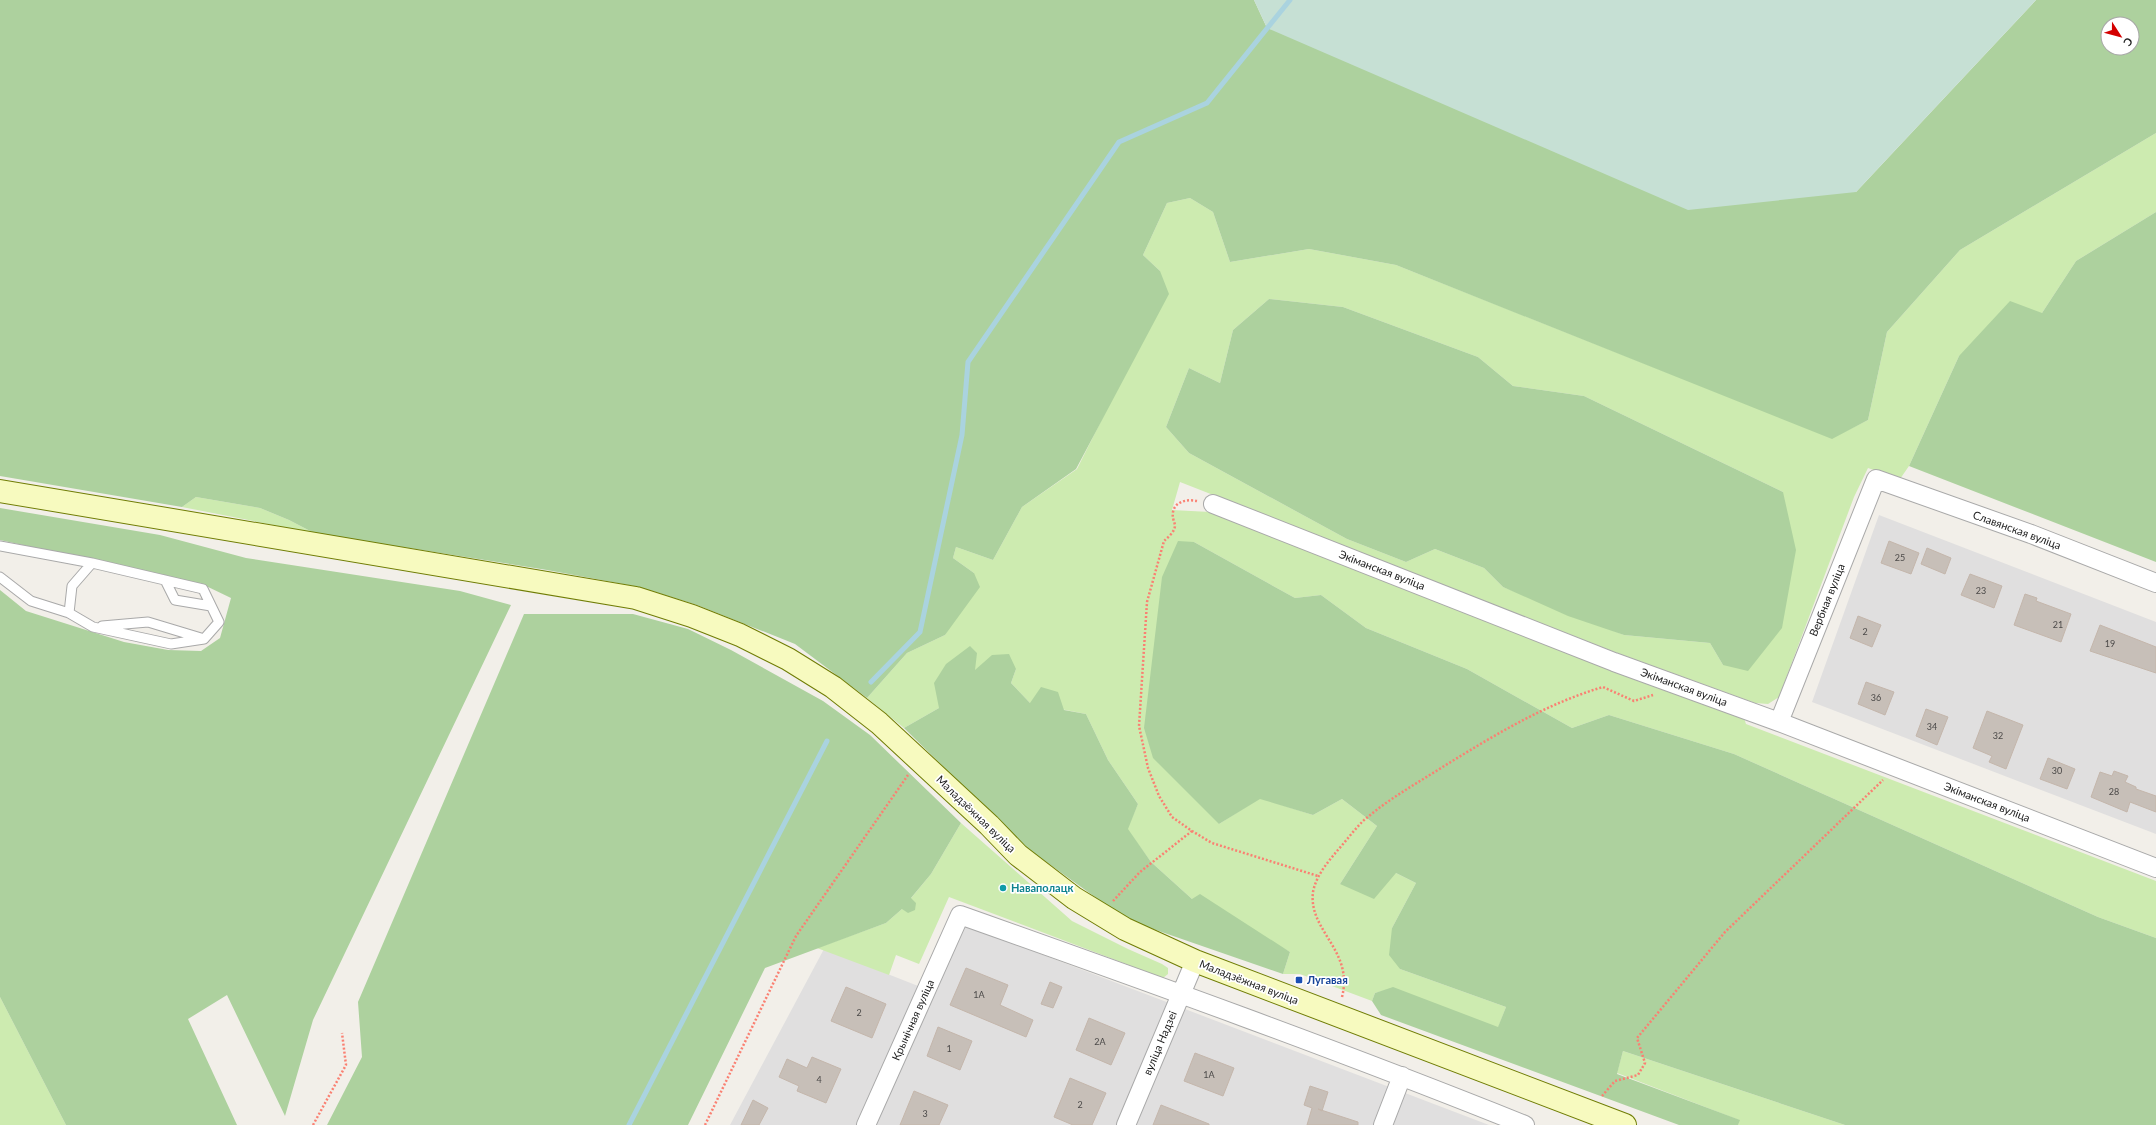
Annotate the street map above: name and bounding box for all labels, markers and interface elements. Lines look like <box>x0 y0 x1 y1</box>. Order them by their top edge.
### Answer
north arrow <box>2100 16 2140 56</box>
text: С <box>2121 35 2136 50</box>
street label: Славянская вуліца <box>1971 508 2063 551</box>
street label: Экіманская вуліца <box>1337 547 1427 592</box>
house number: 25 <box>1895 552 1905 563</box>
street label: Вербная вуліца <box>1806 562 1847 638</box>
house number: 23 <box>1976 585 1986 596</box>
house number: 21 <box>2053 619 2063 630</box>
house number: 2 <box>1862 626 1868 637</box>
house number: 19 <box>2105 638 2115 649</box>
street label: Экіманская вуліца <box>1639 665 1729 708</box>
house number: 36 <box>1871 692 1881 703</box>
house number: 34 <box>1927 721 1937 732</box>
house number: 32 <box>1993 730 2003 741</box>
house number: 30 <box>2052 765 2062 776</box>
street label: Маладзёжная вуліца <box>934 772 1019 855</box>
street label: Экіманская вуліца <box>1942 779 2032 824</box>
house number: 28 <box>2109 786 2119 797</box>
place label: Наваполацк <box>1011 881 1073 894</box>
marker: Наваполацк <box>998 883 1008 893</box>
street label: Маладзёжная вуліца <box>1198 957 1301 1006</box>
place label: Лугавая <box>1306 973 1348 986</box>
marker: Лугавая <box>1294 975 1304 985</box>
street label: Крынічная вуліца <box>889 977 936 1062</box>
house number: 1А <box>973 989 986 1000</box>
house number: 2 <box>856 1007 862 1018</box>
street label: вуліца Надзеі <box>1140 1008 1179 1077</box>
house number: 2А <box>1094 1036 1107 1047</box>
house number: 1 <box>946 1043 952 1054</box>
house number: 1А <box>1203 1069 1216 1080</box>
house number: 4 <box>816 1074 822 1085</box>
house number: 2 <box>1077 1099 1083 1110</box>
house number: 3 <box>922 1108 928 1119</box>

